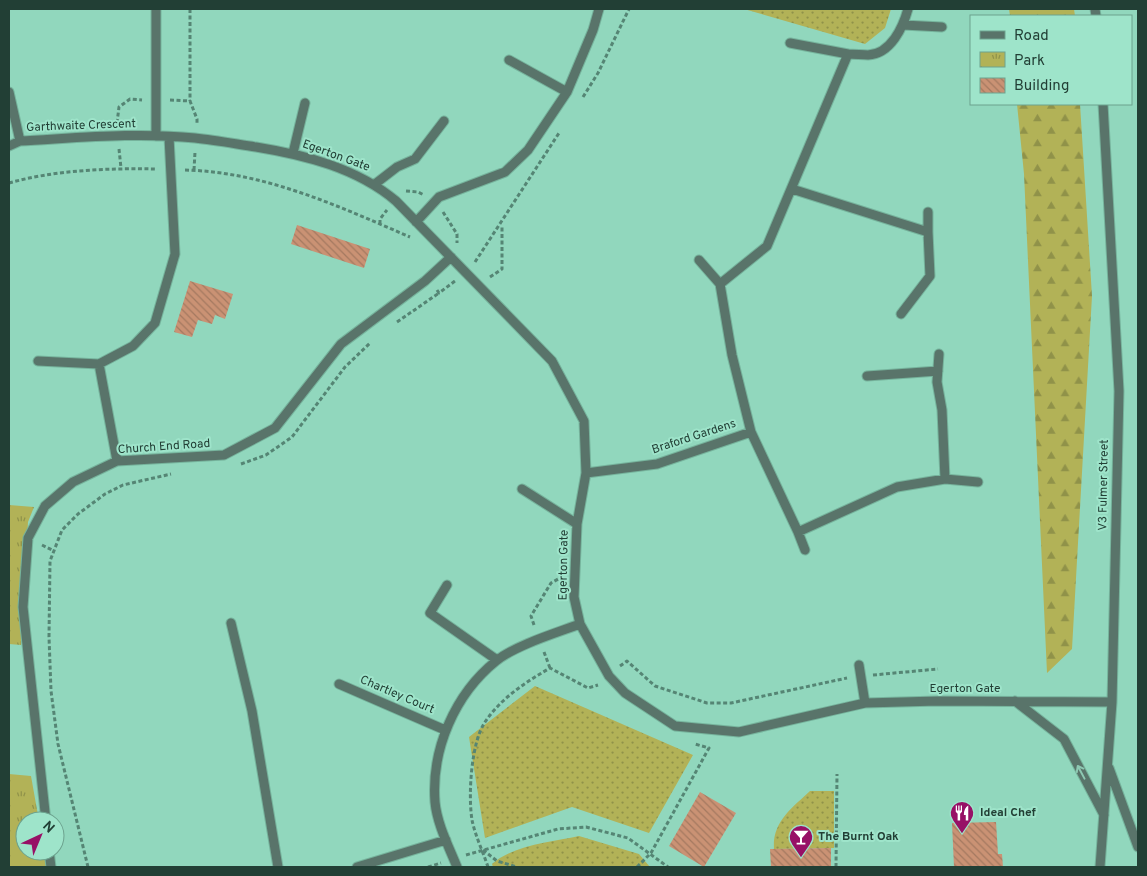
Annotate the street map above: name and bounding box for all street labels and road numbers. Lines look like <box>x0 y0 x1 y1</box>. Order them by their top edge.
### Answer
street label: Garthwaite Crescent <box>26 116 136 136</box>
street label: Egerton Gate <box>300 136 372 176</box>
street label: Braford Gardens <box>650 416 738 458</box>
street label: Church End Road <box>117 436 211 458</box>
street label: V3 Fulmer Street <box>1095 439 1113 531</box>
street label: Egerton Gate <box>555 529 573 601</box>
street label: Chartley Court <box>357 672 437 718</box>
street label: Egerton Gate <box>930 681 1000 697</box>

